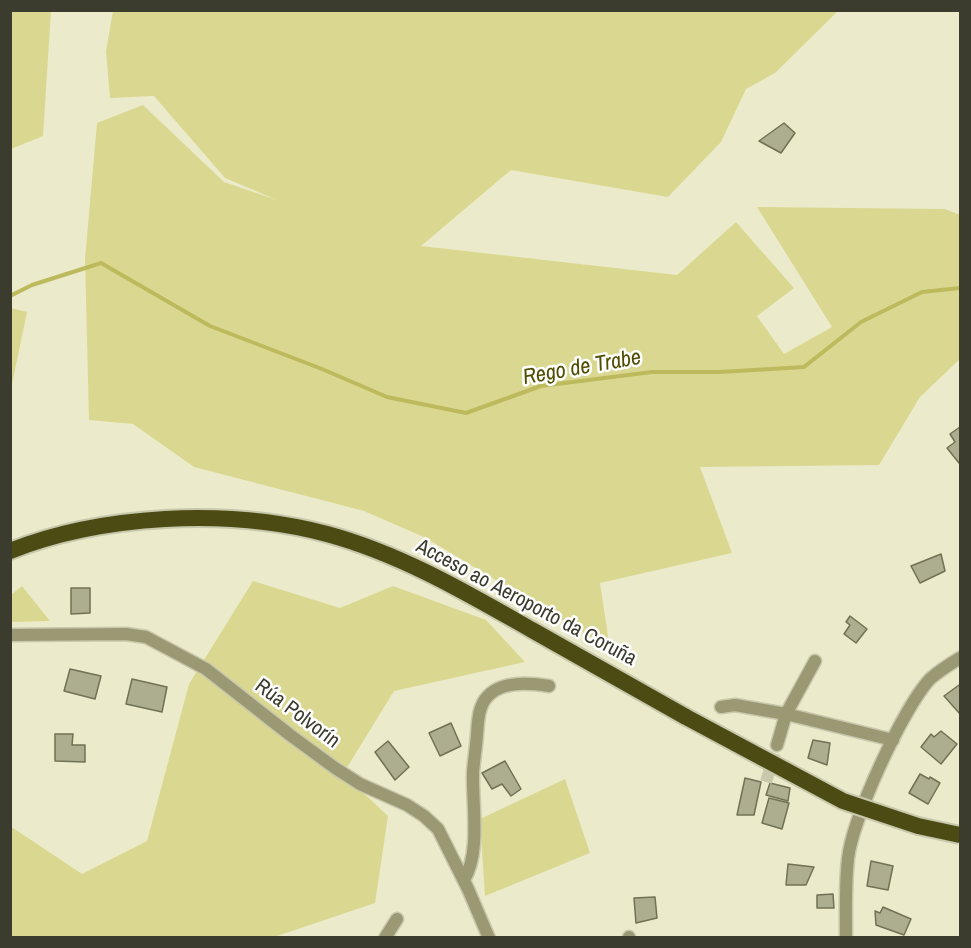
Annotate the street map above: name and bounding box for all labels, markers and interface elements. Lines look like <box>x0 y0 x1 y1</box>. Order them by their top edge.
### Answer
water label: Rego de Trabe <box>521 345 643 391</box>
street label: Acceso ao Aeroporto da Coruña <box>411 534 641 672</box>
street label: Rúa Polvorín <box>250 674 344 754</box>

